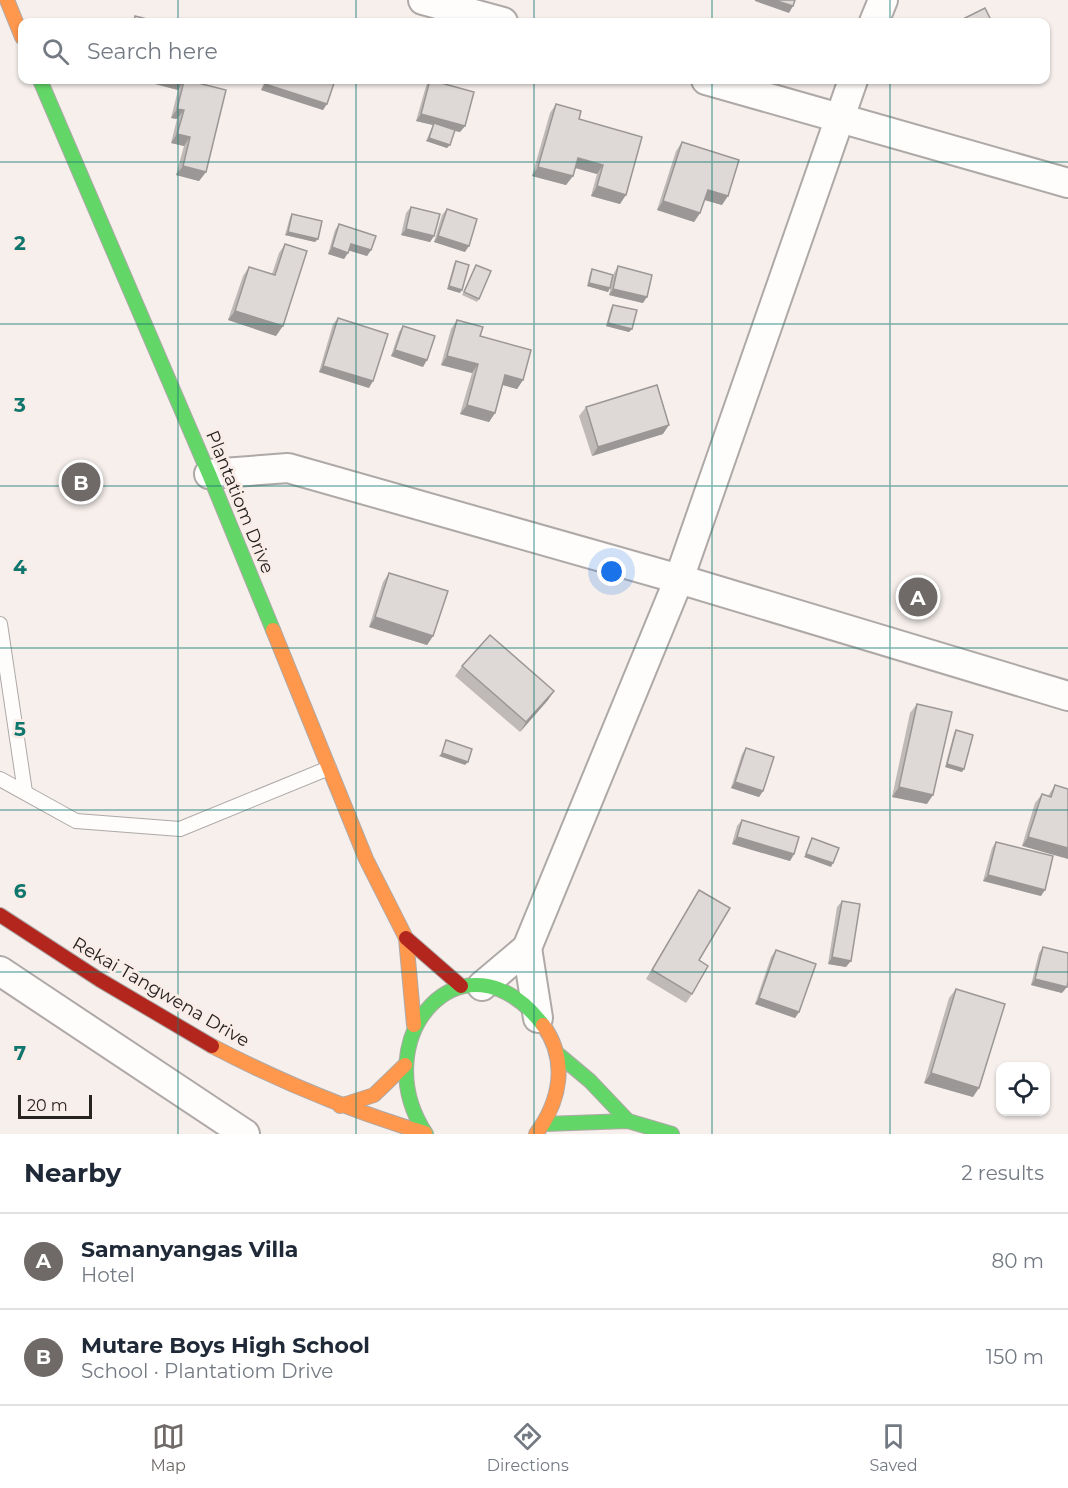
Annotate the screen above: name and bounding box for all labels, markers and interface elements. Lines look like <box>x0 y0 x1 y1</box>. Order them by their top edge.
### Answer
search box <box>18 18 1050 84</box>
icon: search <box>39 35 72 68</box>
text: Search here <box>87 38 218 65</box>
text: 2 <box>14 231 26 255</box>
text: 3 <box>13 393 26 417</box>
street label: Plantatiom Drive <box>201 427 279 577</box>
pin: B <box>62 460 100 504</box>
text: 4 <box>13 555 27 579</box>
your location <box>597 557 626 586</box>
pin: A <box>898 574 938 620</box>
text: 5 <box>14 717 26 741</box>
text: 6 <box>14 879 27 903</box>
street label: Rekai Tangwena Drive <box>69 932 253 1052</box>
text: 7 <box>14 1041 26 1065</box>
map controls <box>996 1062 1050 1116</box>
button: locate <box>996 1062 1050 1116</box>
scale bar <box>18 1092 92 1120</box>
text: 20 m <box>27 1096 68 1115</box>
text: Nearby <box>24 1157 121 1189</box>
text: 2 results <box>961 1161 1044 1185</box>
text: Samanyangas Villa <box>81 1236 298 1263</box>
text: A <box>36 1249 51 1273</box>
text: 80 m <box>992 1249 1044 1273</box>
text: Hotel <box>81 1263 135 1287</box>
text: Mutare Boys High School <box>81 1332 370 1359</box>
text: B <box>36 1345 51 1369</box>
text: 150 m <box>986 1345 1044 1369</box>
text: School · Plantatiom Drive <box>81 1359 333 1383</box>
tab: Map <box>150 1420 186 1475</box>
tab: Directions <box>487 1420 569 1475</box>
tab: Saved <box>870 1420 918 1475</box>

